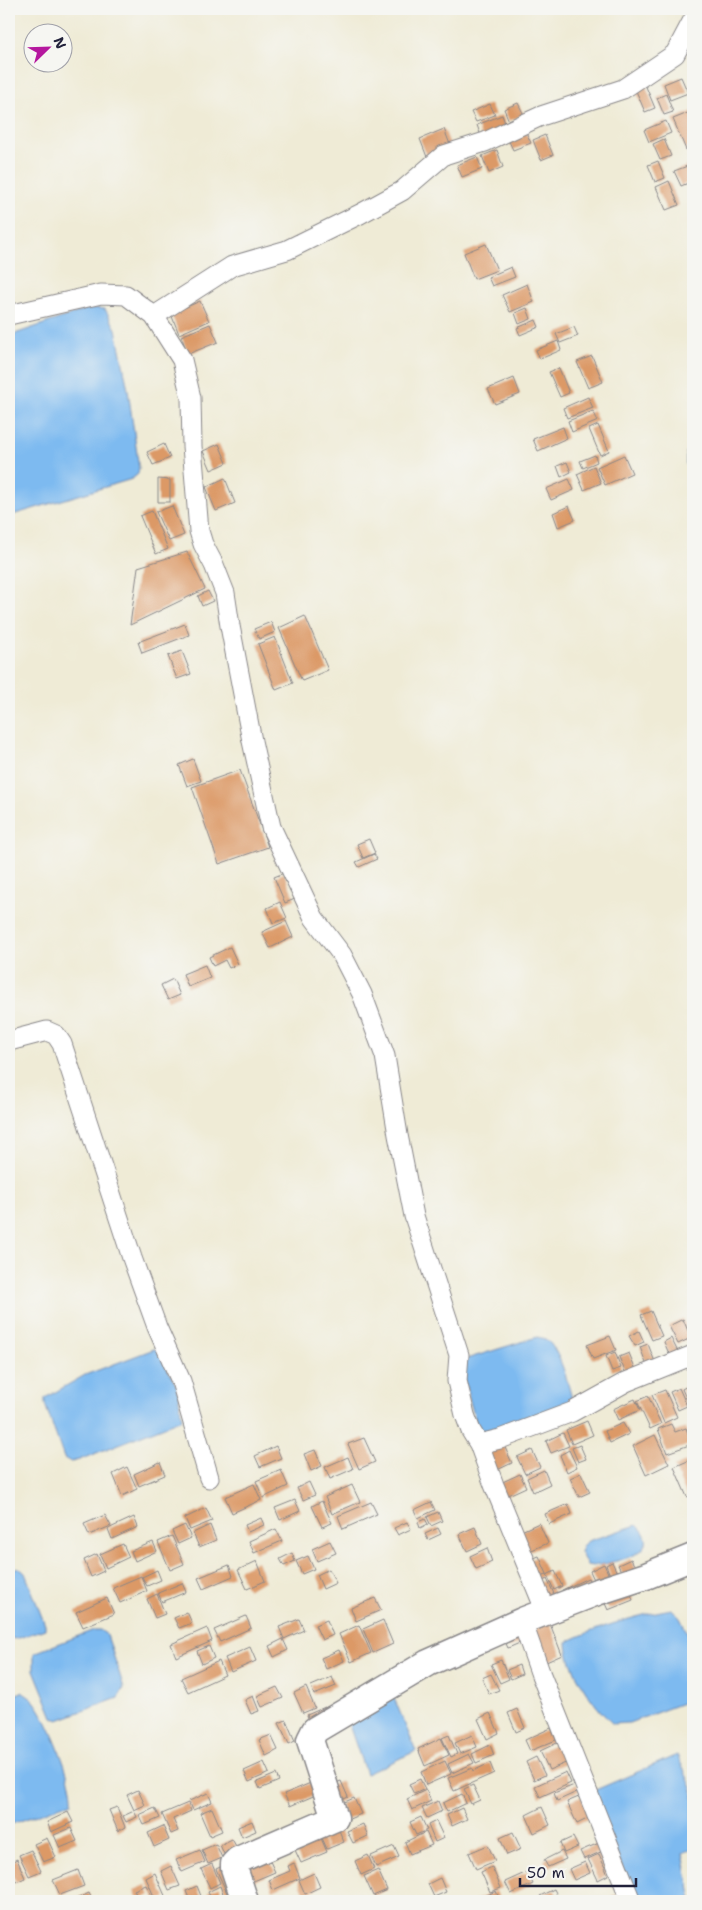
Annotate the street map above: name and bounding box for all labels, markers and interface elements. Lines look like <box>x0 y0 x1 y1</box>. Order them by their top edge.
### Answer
north arrow <box>22 22 72 72</box>
text: N <box>50 34 70 52</box>
scale bar <box>520 1855 636 1887</box>
text: 50 m <box>527 1863 565 1883</box>

